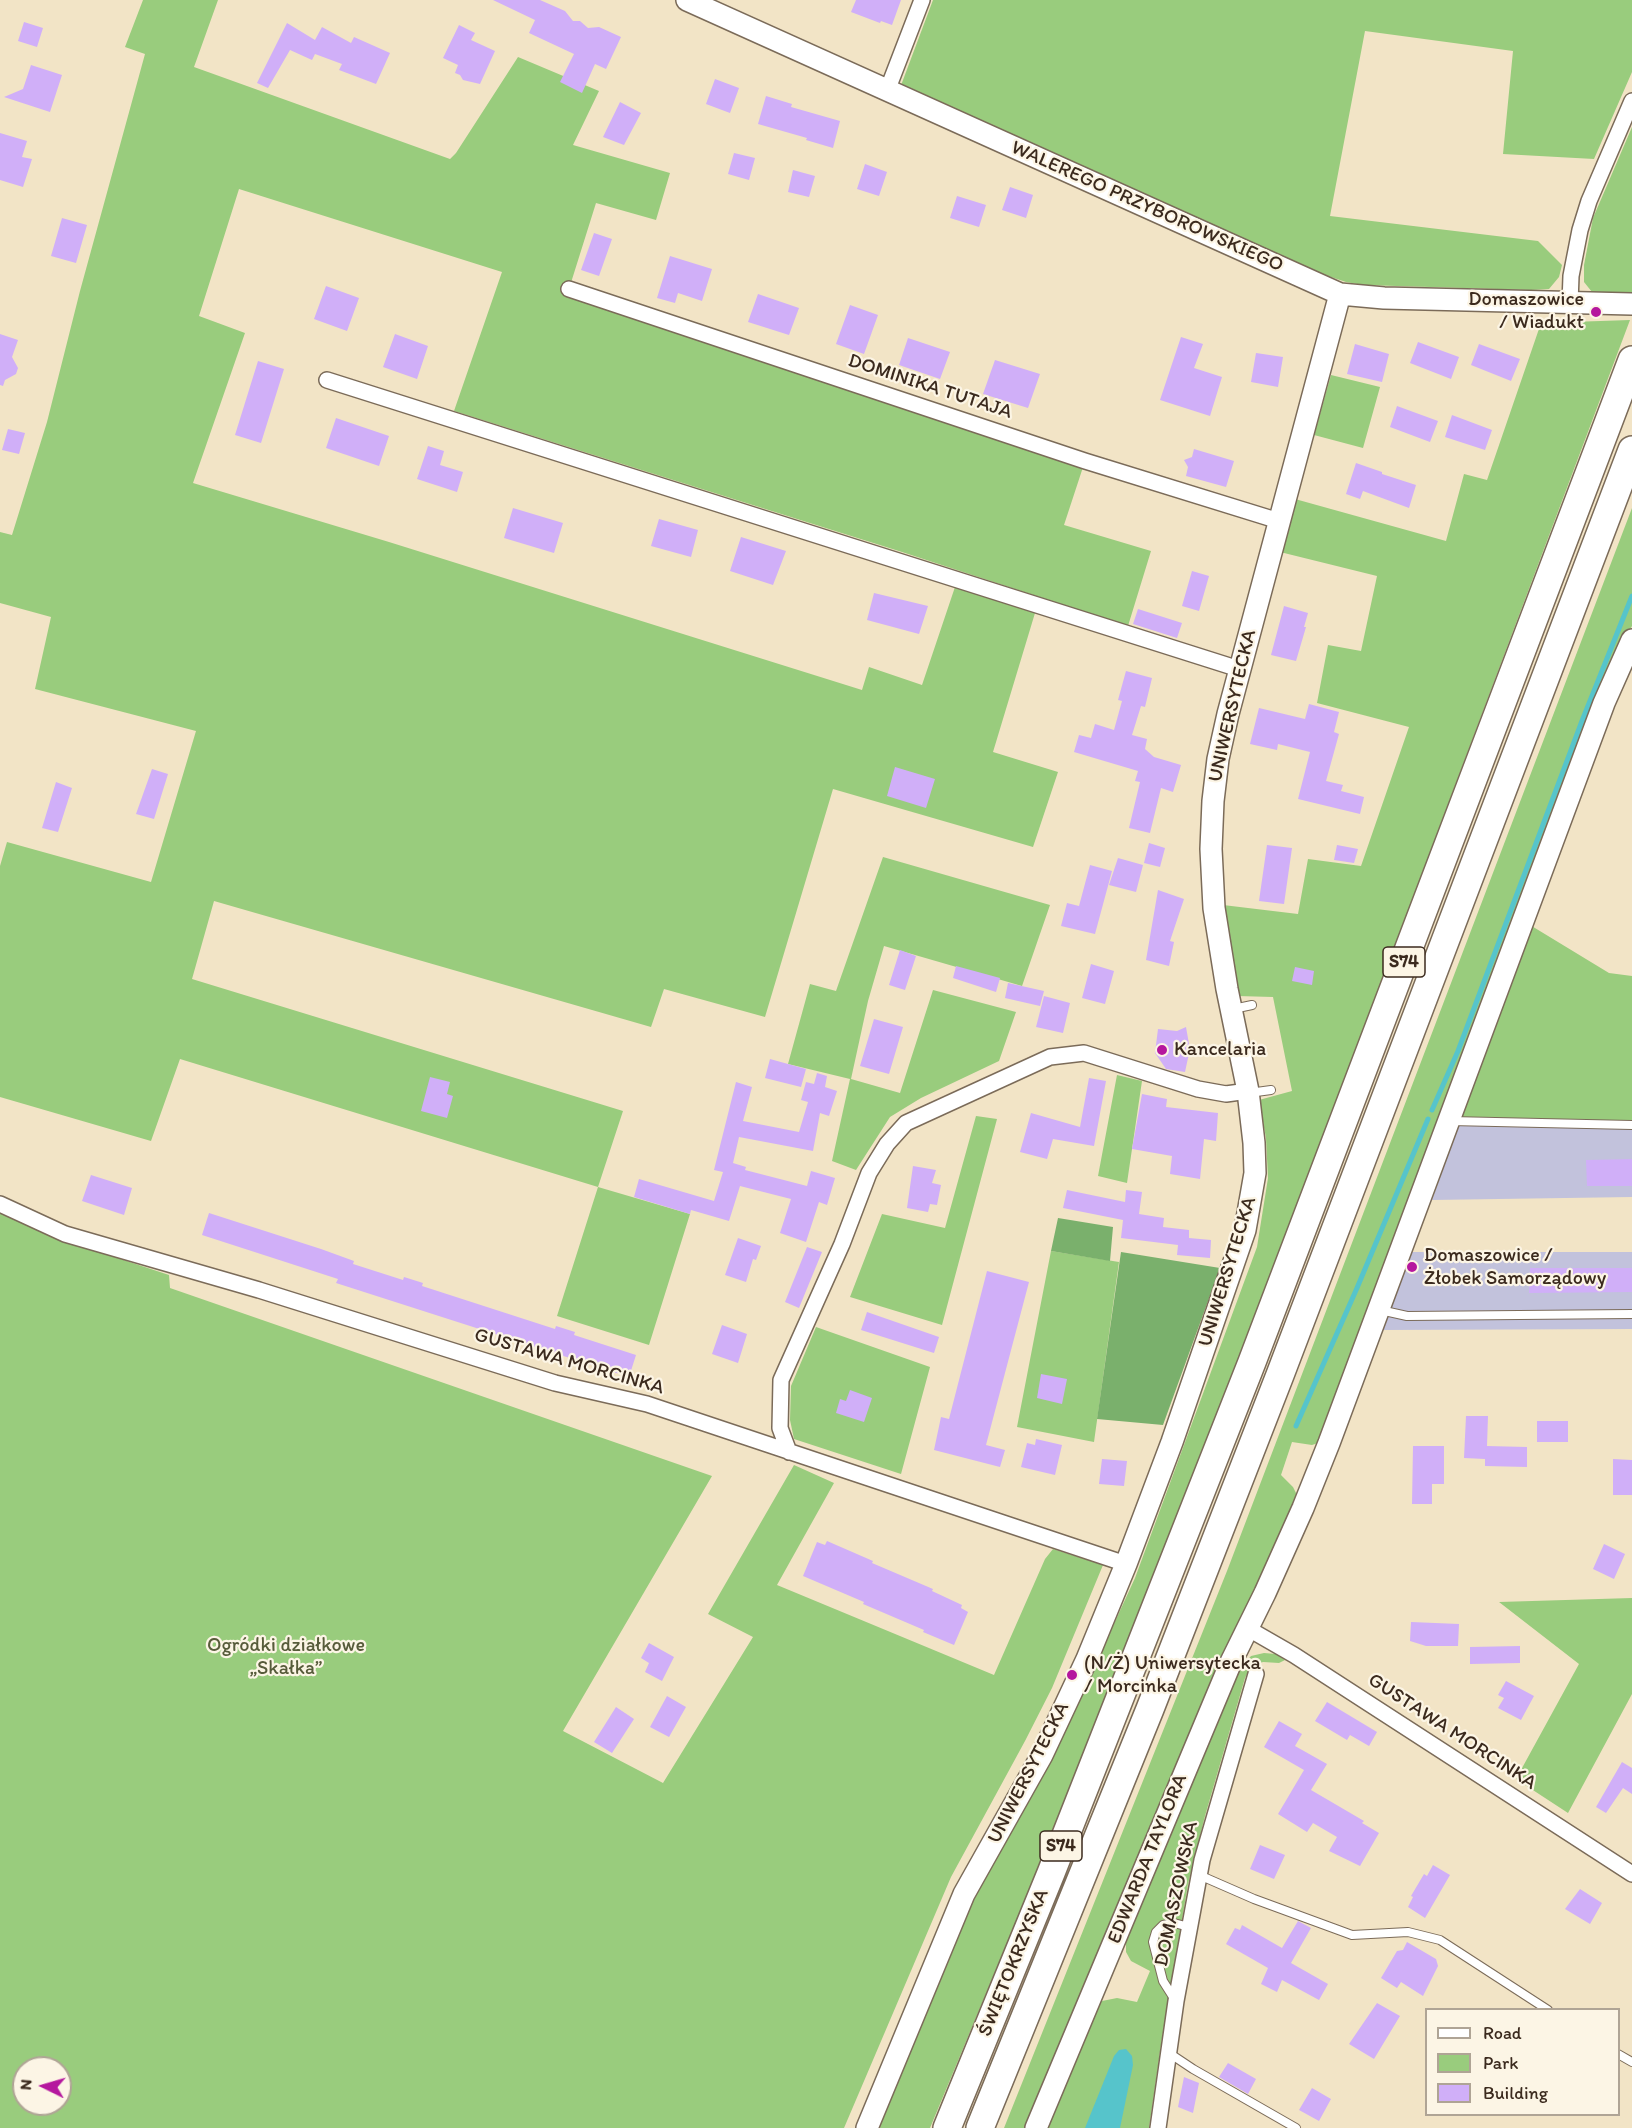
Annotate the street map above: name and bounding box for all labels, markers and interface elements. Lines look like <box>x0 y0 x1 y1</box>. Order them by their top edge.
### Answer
street label: WALEREGO PRZYBOROWSKIEGO <box>1007 136 1287 278</box>
place label: Domaszowice / Wiadukt <box>1468 288 1584 335</box>
marker: Domaszowice / Wiadukt <box>1589 305 1603 319</box>
street label: DOMINIKA TUTAJA <box>845 349 1015 425</box>
street label: UNIWERSYTECKA <box>1204 628 1262 784</box>
road number: S74 <box>1383 947 1425 977</box>
place label: Kancelaria <box>1174 1038 1266 1062</box>
marker: Kancelaria <box>1155 1043 1169 1057</box>
street label: UNIWERSYTECKA <box>1194 1194 1262 1350</box>
place label: Domaszowice / Żłobek Samorządowy <box>1424 1244 1606 1291</box>
marker: Domaszowice / Żłobek Samorządowy <box>1405 1260 1419 1274</box>
street label: GUSTAWA MORCINKA <box>471 1323 667 1401</box>
park label: Ogródki działkowe „Skałka” <box>207 1634 365 1681</box>
place label: (N/Ż) Uniwersytecka / Morcinka <box>1084 1652 1261 1699</box>
marker: (N/Ż) Uniwersytecka / Morcinka <box>1065 1668 1079 1682</box>
street label: GUSTAWA MORCINKA <box>1363 1669 1541 1795</box>
street label: UNIWERSYTECKA <box>983 1698 1075 1848</box>
street label: EDWARDA TAYLORA <box>1103 1771 1193 1947</box>
street label: DOMASZOWSKA <box>1150 1819 1204 1969</box>
road number: S74 <box>1040 1831 1082 1861</box>
street label: ŚWIĘTOKRZYSKA <box>974 1886 1054 2040</box>
legend <box>1425 2008 1620 2116</box>
text: Road <box>1483 2022 1522 2044</box>
text: Park <box>1483 2052 1518 2074</box>
north arrow <box>12 2056 72 2116</box>
text: N <box>16 2078 35 2091</box>
text: Building <box>1483 2082 1548 2104</box>

